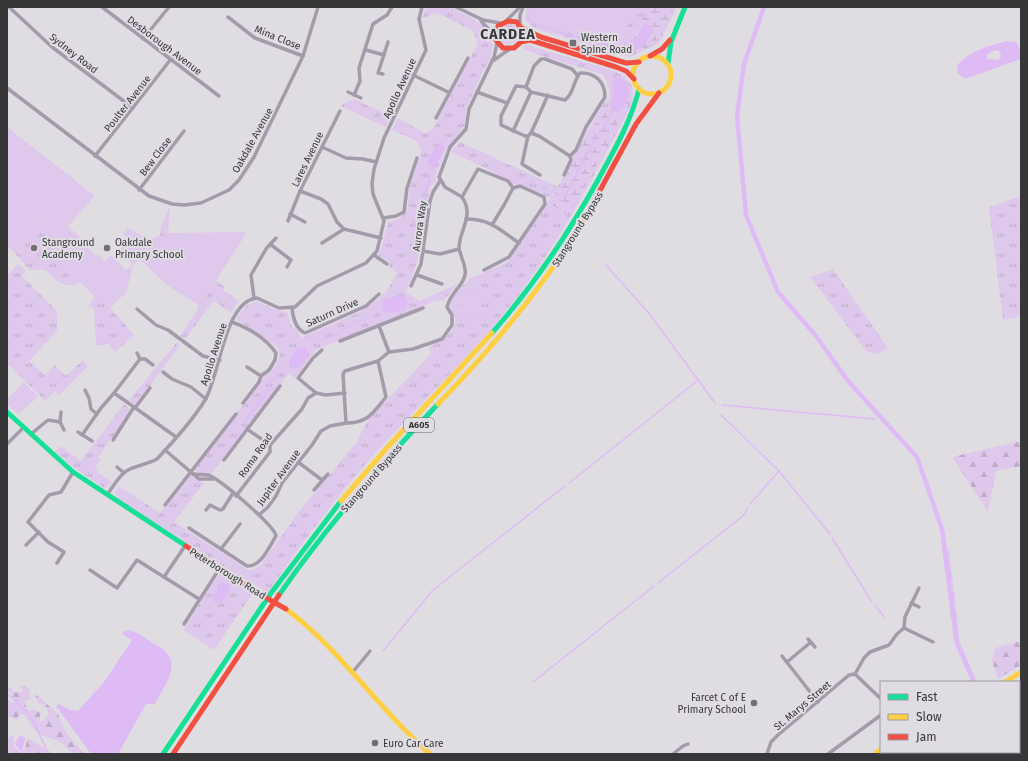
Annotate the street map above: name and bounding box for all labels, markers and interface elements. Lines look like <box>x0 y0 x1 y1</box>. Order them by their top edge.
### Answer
street label: Desborough Avenue <box>125 14 204 78</box>
street label: Mina Close <box>253 23 303 53</box>
district label: CARDEA <box>480 26 536 43</box>
street label: Sydney Road <box>47 31 100 76</box>
place label: Western Spine Road <box>581 32 632 56</box>
marker: Western Spine Road <box>568 38 578 48</box>
street label: Apollo Avenue <box>381 56 419 120</box>
street label: Poulter Avenue <box>102 73 154 134</box>
street label: Oakdale Avenue <box>230 106 276 175</box>
street label: Lares Avenue <box>289 130 326 189</box>
street label: Bew Close <box>137 135 174 178</box>
street label: Stanground Bypass <box>550 189 606 269</box>
street label: Aurora Way <box>411 200 429 252</box>
place label: Stanground Academy <box>42 237 95 261</box>
place label: Oakdale Primary School <box>115 237 183 261</box>
marker: Stanground Academy <box>29 243 39 253</box>
marker: Oakdale Primary School <box>102 243 112 253</box>
street label: Saturn Drive <box>304 296 360 330</box>
street label: Apollo Avenue <box>198 322 230 387</box>
road number: A605 <box>404 418 434 432</box>
street label: Roma Road <box>236 431 276 480</box>
street label: Stanground Bypass <box>339 442 405 515</box>
street label: Jupiter Avenue <box>254 447 303 508</box>
street label: Peterborough Road <box>187 546 268 602</box>
street label: St. Marys Street <box>772 678 834 733</box>
legend <box>880 681 1020 753</box>
text: Fast <box>916 690 938 704</box>
place label: Farcet C of E Primary School <box>678 692 746 716</box>
marker: Farcet C of E Primary School <box>749 698 759 708</box>
text: Slow <box>916 710 942 724</box>
text: Jam <box>916 730 936 744</box>
marker: Euro Car Care <box>370 738 380 748</box>
place label: Euro Car Care <box>383 738 443 750</box>

